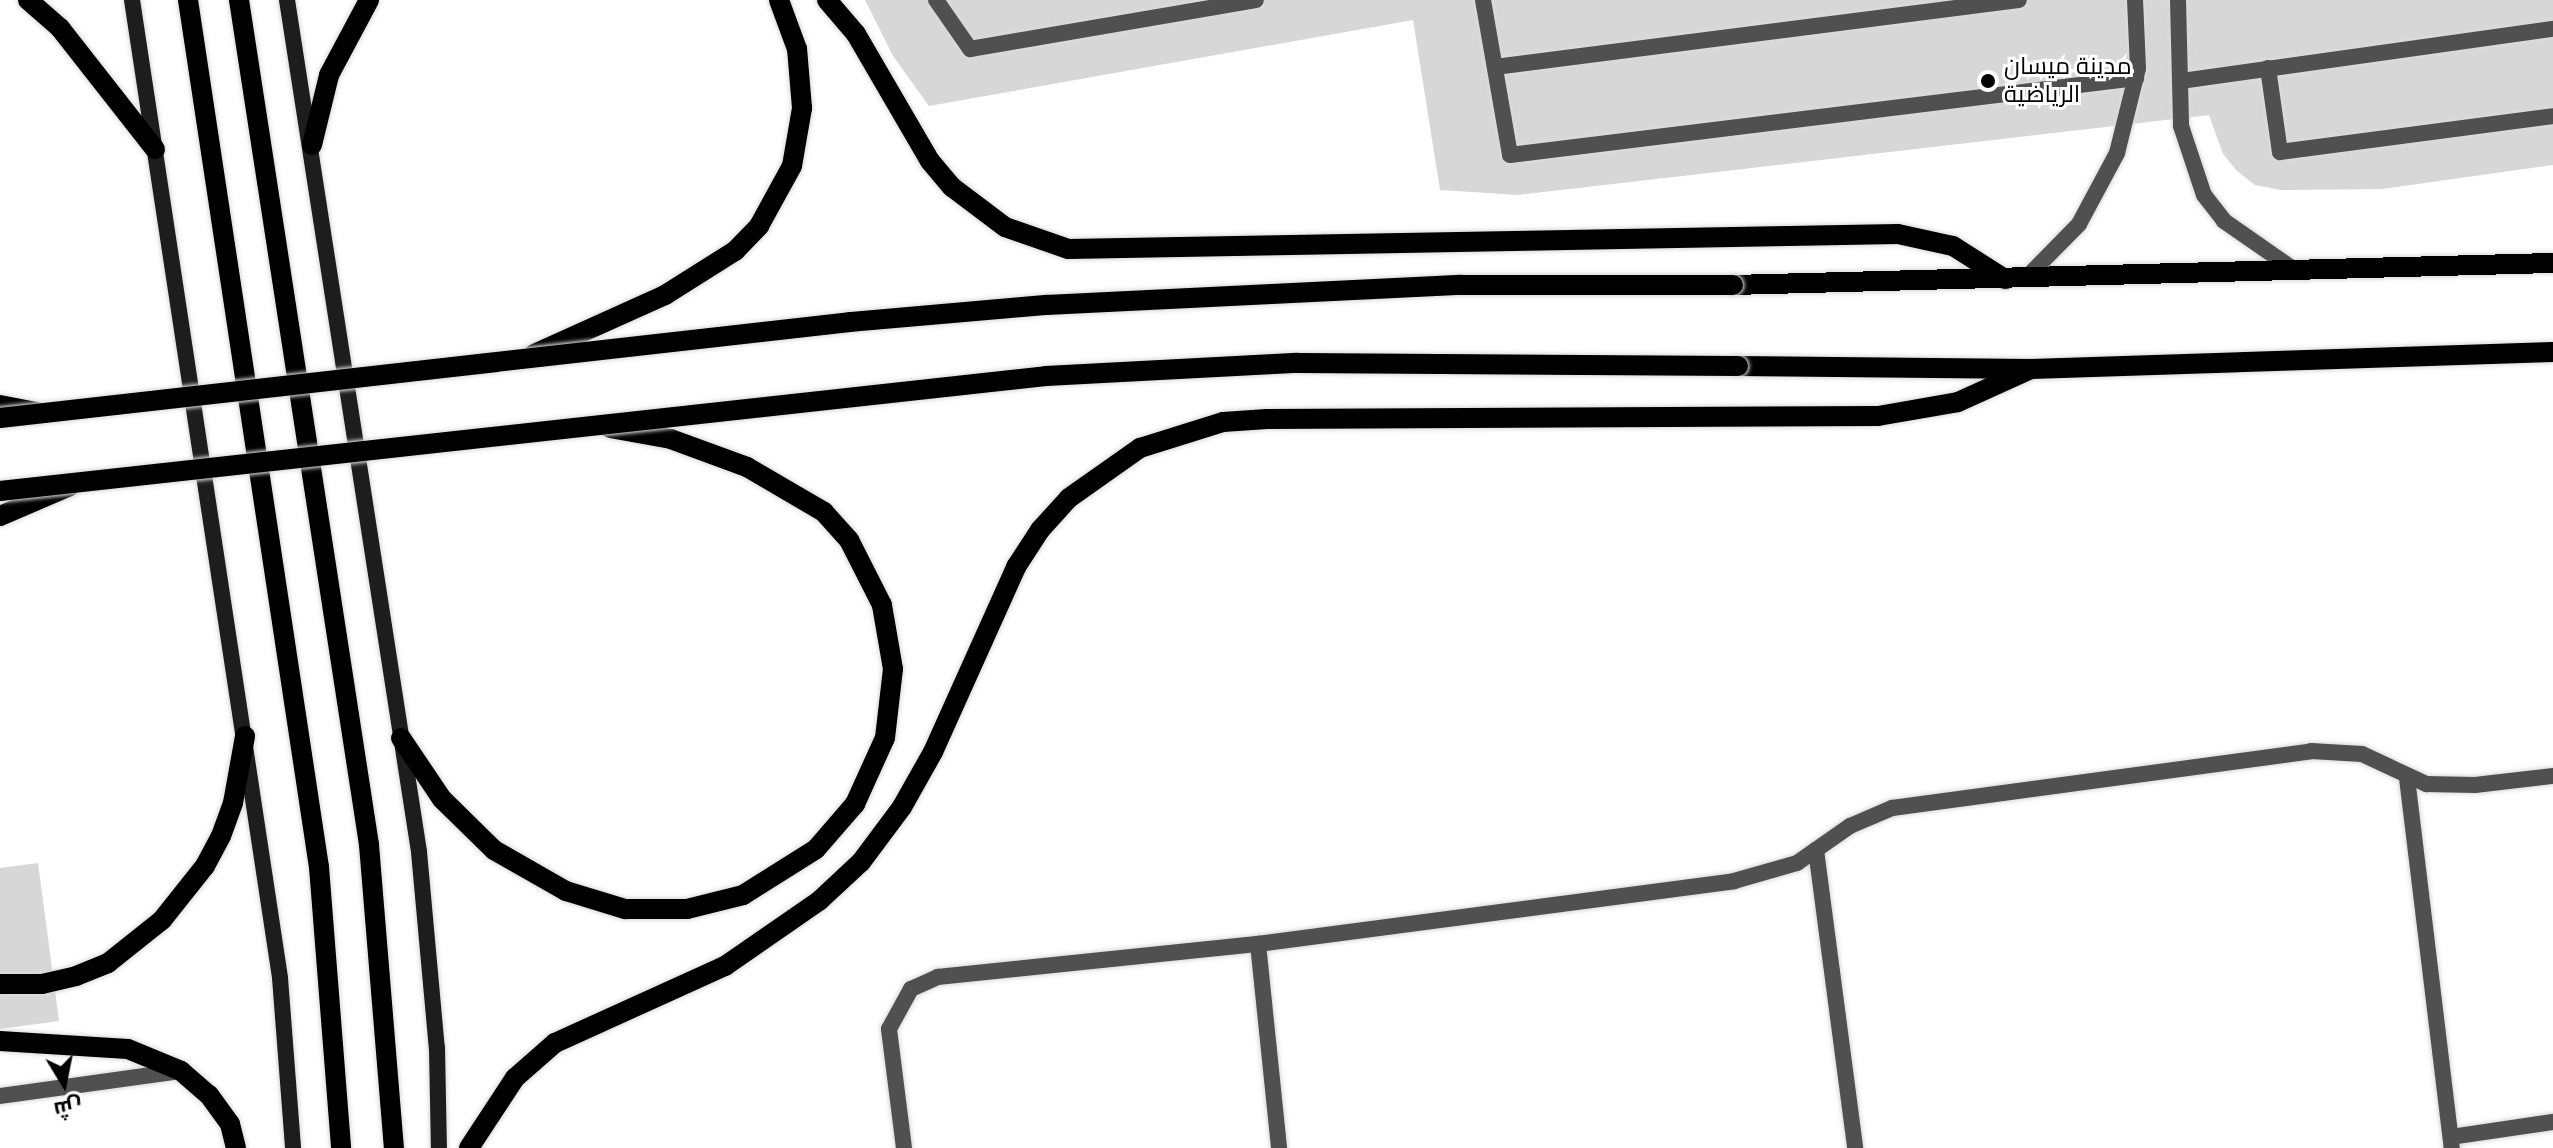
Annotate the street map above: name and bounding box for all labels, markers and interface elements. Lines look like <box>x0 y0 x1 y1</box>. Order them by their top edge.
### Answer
place label: مدينة ميسان الرياضية <box>2004 53 2132 109</box>
marker: مدينة ميسان الرياضية <box>1979 72 1997 90</box>
north arrow <box>24 1044 104 1124</box>
text: ش <box>52 1093 84 1123</box>

